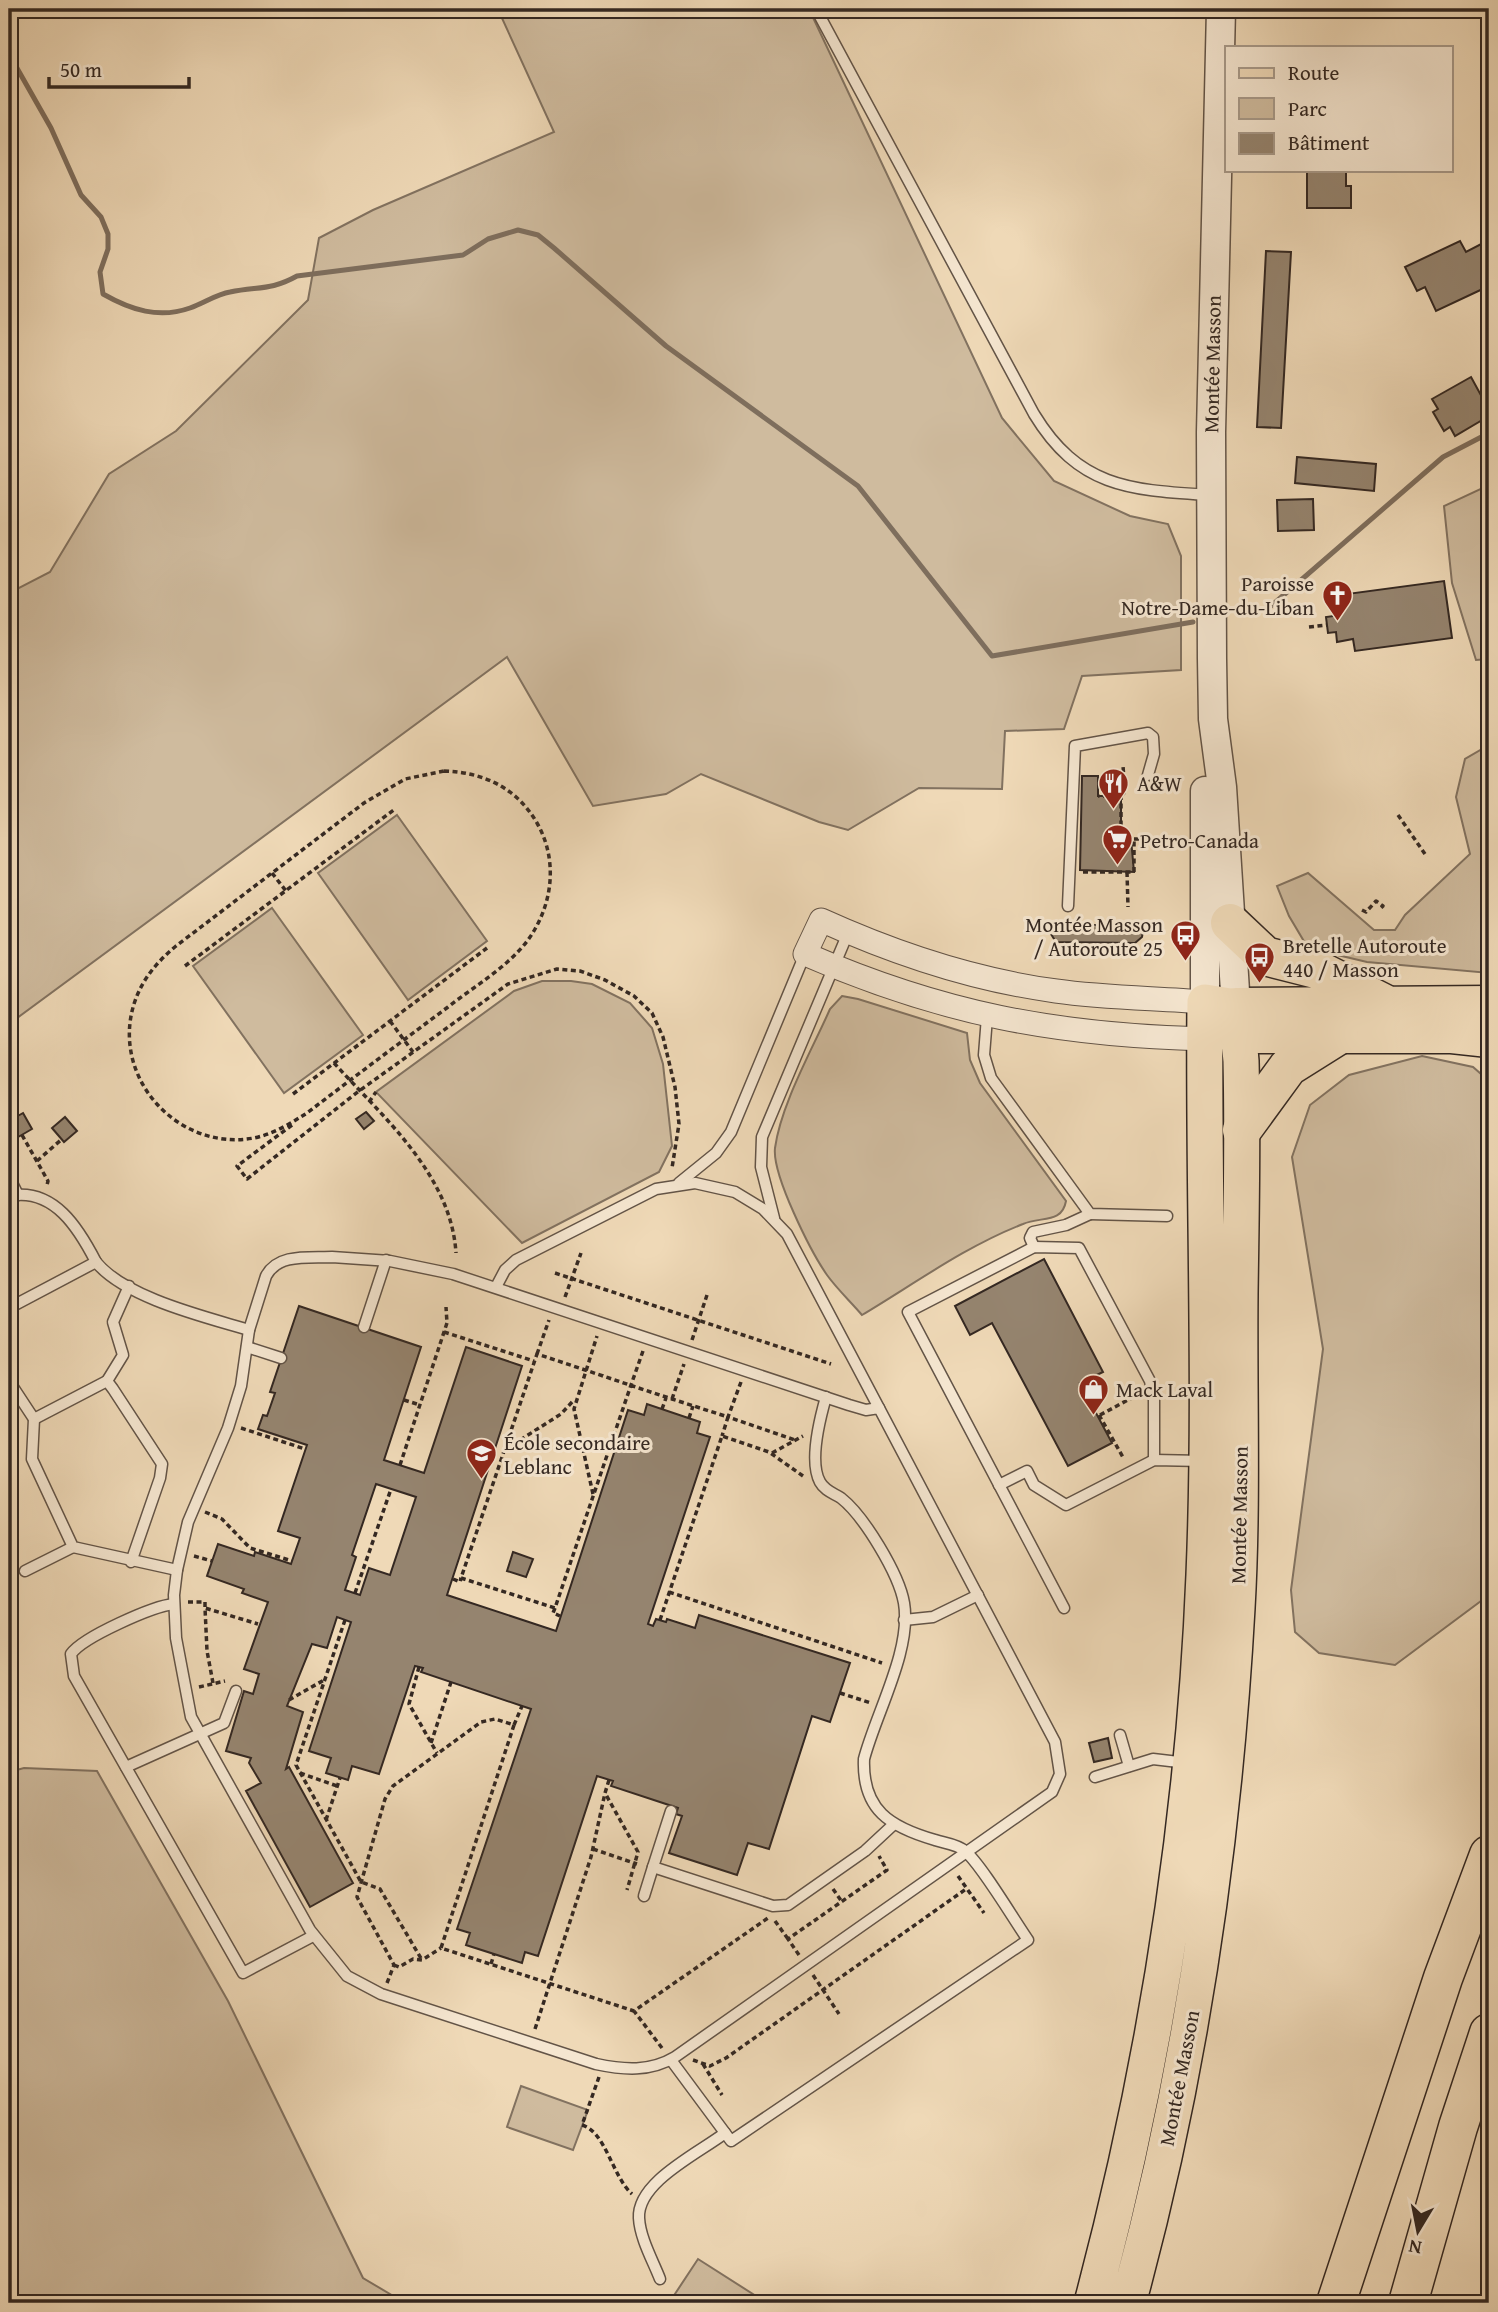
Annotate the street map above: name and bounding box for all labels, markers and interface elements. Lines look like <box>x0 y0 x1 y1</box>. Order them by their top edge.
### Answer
scale bar <box>49 46 189 90</box>
legend <box>1225 46 1452 172</box>
text: 50 m <box>60 54 102 85</box>
text: Route <box>1288 57 1340 88</box>
text: Parc <box>1288 93 1327 124</box>
text: Bâtiment <box>1288 127 1370 158</box>
street label: Montée Masson <box>1195 295 1229 433</box>
place label: Paroisse Notre-Dame-du-Liban <box>1121 568 1314 623</box>
church icon: Paroisse Notre-Dame-du-Liban <box>1320 578 1354 622</box>
restaurant icon: A&W <box>1097 766 1131 810</box>
place label: A&W <box>1137 768 1182 799</box>
supermarket icon: Petro-Canada <box>1100 823 1134 867</box>
place label: Petro-Canada <box>1140 825 1259 856</box>
place label: Montée Masson / Autoroute 25 <box>1025 909 1163 964</box>
bus stop icon: Montée Masson / Autoroute 25 <box>1169 919 1203 963</box>
place label: Bretelle Autoroute 440 / Masson <box>1283 930 1447 985</box>
bus stop icon: Bretelle Autoroute 440 / Masson <box>1243 940 1277 984</box>
shop icon: Mack Laval <box>1076 1372 1110 1416</box>
place label: Mack Laval <box>1116 1374 1213 1405</box>
place label: École secondaire Leblanc <box>504 1427 650 1482</box>
school or university icon: École secondaire Leblanc <box>464 1437 498 1481</box>
street label: Montée Masson <box>1222 1446 1256 1584</box>
street label: Montée Masson <box>1151 2007 1207 2149</box>
north arrow <box>1382 2196 1452 2266</box>
text: N <box>1406 2233 1424 2263</box>

